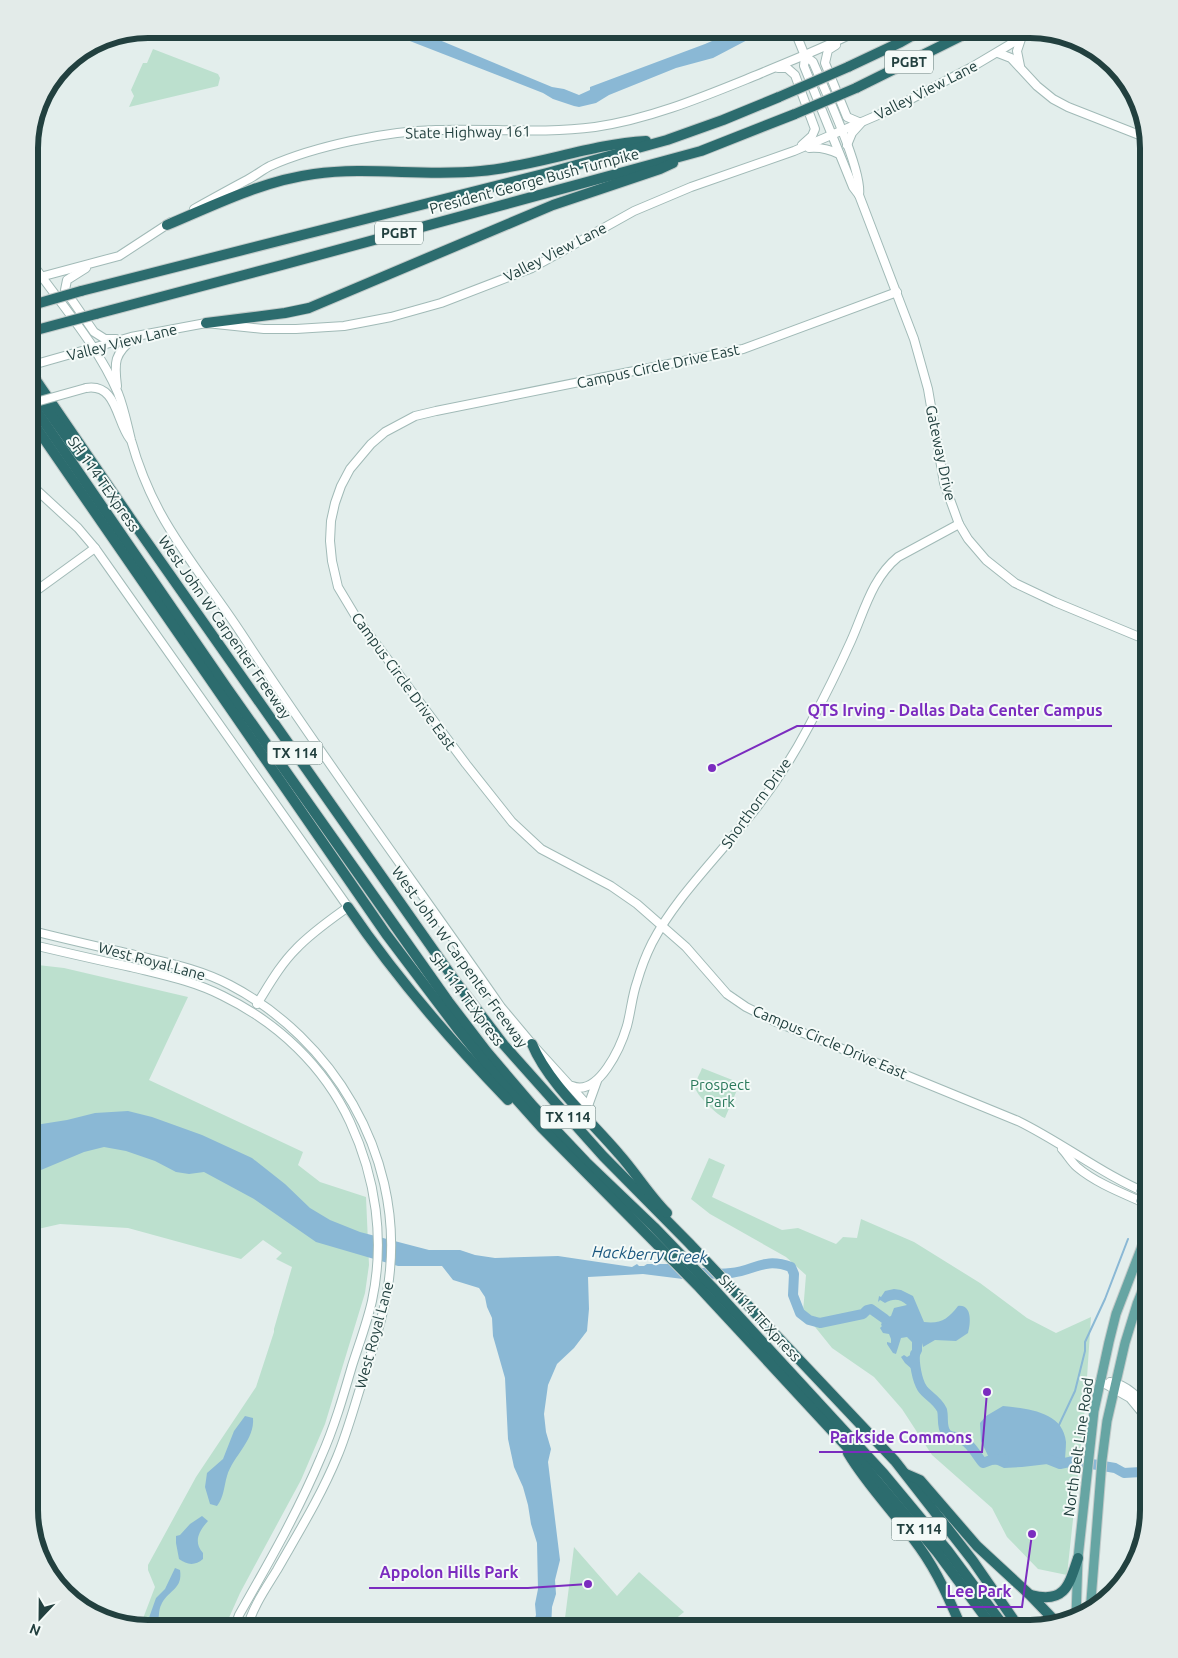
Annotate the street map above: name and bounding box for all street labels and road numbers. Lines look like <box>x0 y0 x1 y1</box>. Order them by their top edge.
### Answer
road number: PGBT <box>885 51 933 74</box>
street label: Valley View Lane <box>872 57 980 123</box>
street label: State Highway 161 <box>405 122 531 142</box>
street label: President George Bush Turnpike <box>427 145 641 217</box>
street label: Valley View Lane <box>501 219 609 285</box>
road number: PGBT <box>375 222 423 244</box>
street label: Valley View Lane <box>65 320 179 364</box>
street label: Campus Circle Drive East <box>575 340 741 392</box>
street label: Gateway Drive <box>923 404 959 502</box>
street label: SH 114 TEXpress <box>65 433 143 535</box>
street label: West John W Carpenter Freeway <box>155 532 295 722</box>
street label: Campus Circle Drive East <box>348 609 460 753</box>
road number: TX 114 <box>268 741 322 764</box>
street label: Shorthorn Drive <box>718 755 794 851</box>
street label: West John W Carpenter Freeway <box>389 863 531 1051</box>
street label: West Royal Lane <box>97 939 207 983</box>
street label: SH 114 TEXpress <box>426 949 508 1049</box>
street label: Campus Circle Drive East <box>750 1002 910 1082</box>
road number: TX 114 <box>540 1106 596 1128</box>
street label: SH 114 TEXpress <box>715 1271 805 1365</box>
street label: West Royal Lane <box>352 1280 396 1390</box>
street label: North Belt Line Road <box>1060 1376 1096 1518</box>
road number: TX 114 <box>892 1518 946 1540</box>

